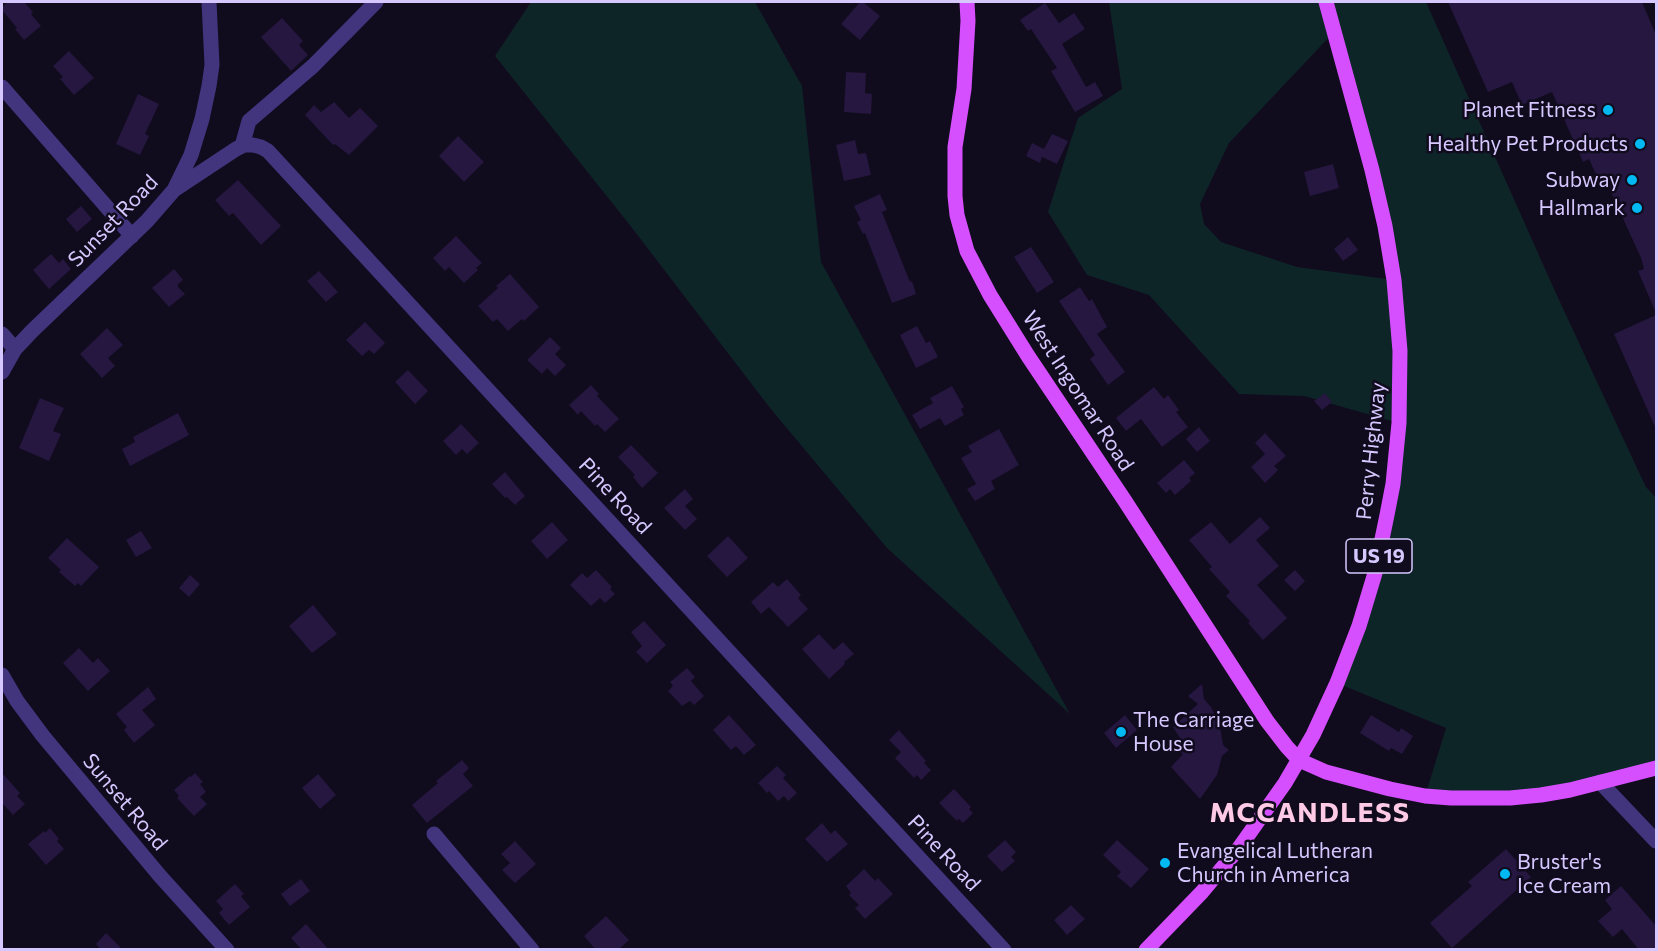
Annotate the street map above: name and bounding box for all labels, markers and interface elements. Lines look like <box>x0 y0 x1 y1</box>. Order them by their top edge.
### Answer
place label: Planet Fitness <box>1463 97 1596 123</box>
marker: Planet Fitness <box>1601 103 1615 117</box>
place label: Healthy Pet Products <box>1427 131 1628 157</box>
marker: Healthy Pet Products <box>1633 137 1647 151</box>
place label: Subway <box>1546 167 1620 193</box>
street label: Sunset Road <box>63 170 163 272</box>
marker: Subway <box>1625 173 1639 187</box>
place label: Hallmark <box>1539 195 1625 221</box>
marker: Hallmark <box>1630 201 1644 215</box>
street label: West Ingomar Road <box>1017 306 1139 476</box>
street label: Perry Highway <box>1351 381 1391 521</box>
street label: Pine Road <box>573 453 657 539</box>
road number: US 19 <box>1346 539 1412 573</box>
place label: The Carriage House <box>1133 707 1254 757</box>
marker: The Carriage House <box>1114 725 1128 739</box>
street label: Sunset Road <box>77 749 173 855</box>
district label: MCCANDLESS <box>1209 797 1411 829</box>
street label: Pine Road <box>902 810 986 896</box>
place label: Evangelical Lutheran Church in America <box>1177 838 1373 888</box>
place label: Bruster's Ice Cream <box>1517 849 1611 899</box>
marker: Evangelical Lutheran Church in America <box>1158 856 1172 870</box>
marker: Bruster's Ice Cream <box>1498 867 1512 881</box>

